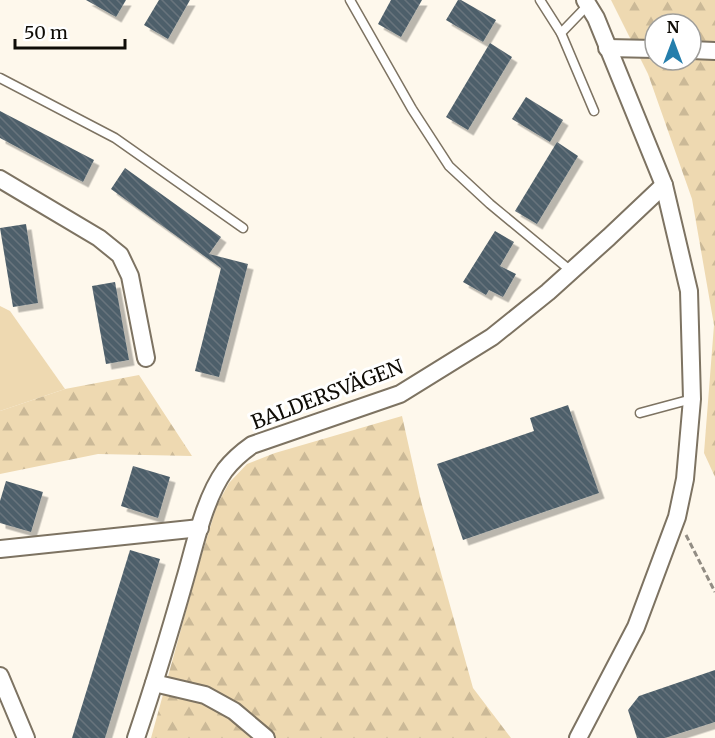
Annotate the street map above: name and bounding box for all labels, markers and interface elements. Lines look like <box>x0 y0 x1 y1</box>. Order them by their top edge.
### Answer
scale bar <box>15 12 124 50</box>
north arrow <box>643 12 703 72</box>
text: N <box>667 17 680 37</box>
text: 50 m <box>24 21 68 44</box>
street label: BALDERSVÄGEN <box>248 353 407 434</box>

